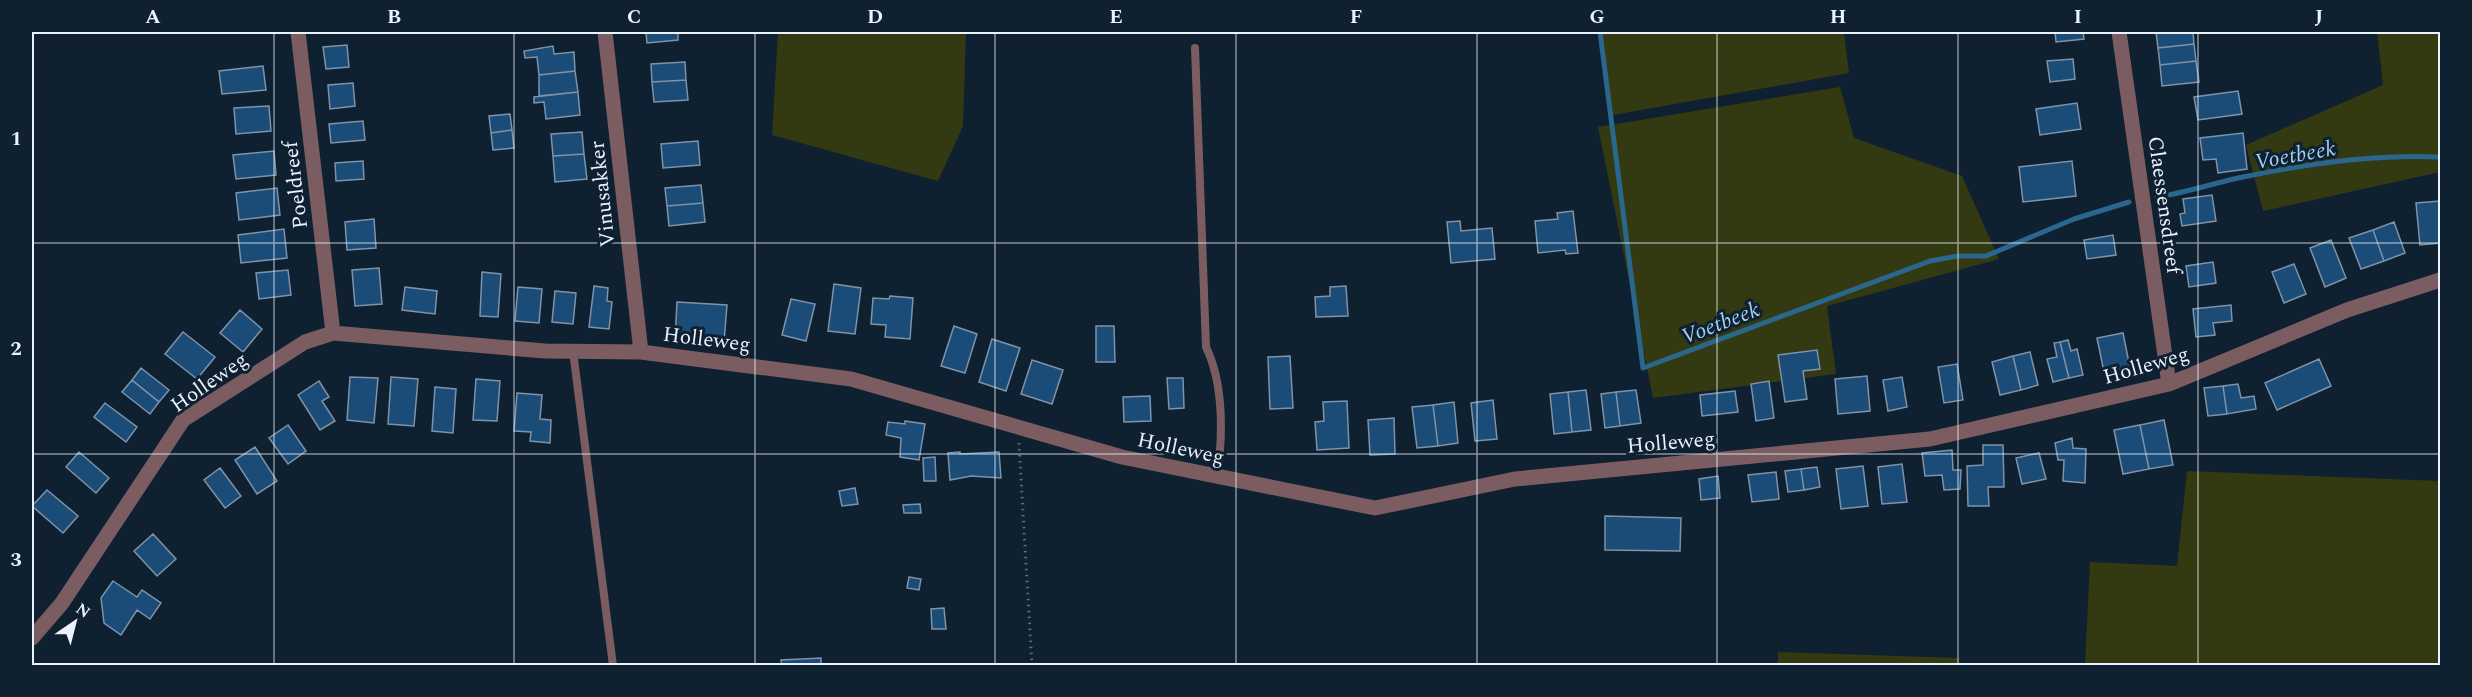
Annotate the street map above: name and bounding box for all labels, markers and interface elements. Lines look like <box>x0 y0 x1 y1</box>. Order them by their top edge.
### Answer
text: A <box>145 2 161 32</box>
text: B <box>387 2 401 32</box>
text: C <box>627 2 641 32</box>
text: D <box>867 2 883 32</box>
text: E <box>1109 2 1123 32</box>
text: F <box>1350 2 1362 32</box>
text: G <box>1589 2 1605 32</box>
text: H <box>1830 2 1846 32</box>
text: I <box>2074 2 2082 32</box>
text: J <box>2315 2 2323 32</box>
text: 1 <box>10 124 22 154</box>
water label: Voetbeek <box>2252 132 2338 179</box>
street label: Claessensdreef <box>2139 134 2190 278</box>
street label: Poeldreef <box>275 137 317 231</box>
street label: Vinusakker <box>582 139 624 249</box>
water label: Voetbeek <box>1677 293 1765 353</box>
street label: Holleweg <box>661 319 753 361</box>
text: 2 <box>10 334 22 364</box>
street label: Holleweg <box>2099 338 2193 394</box>
street label: Holleweg <box>164 344 255 421</box>
street label: Holleweg <box>1626 423 1716 463</box>
street label: Holleweg <box>1134 424 1227 474</box>
text: 3 <box>10 545 22 575</box>
north arrow <box>45 592 105 652</box>
text: N <box>71 597 95 624</box>

